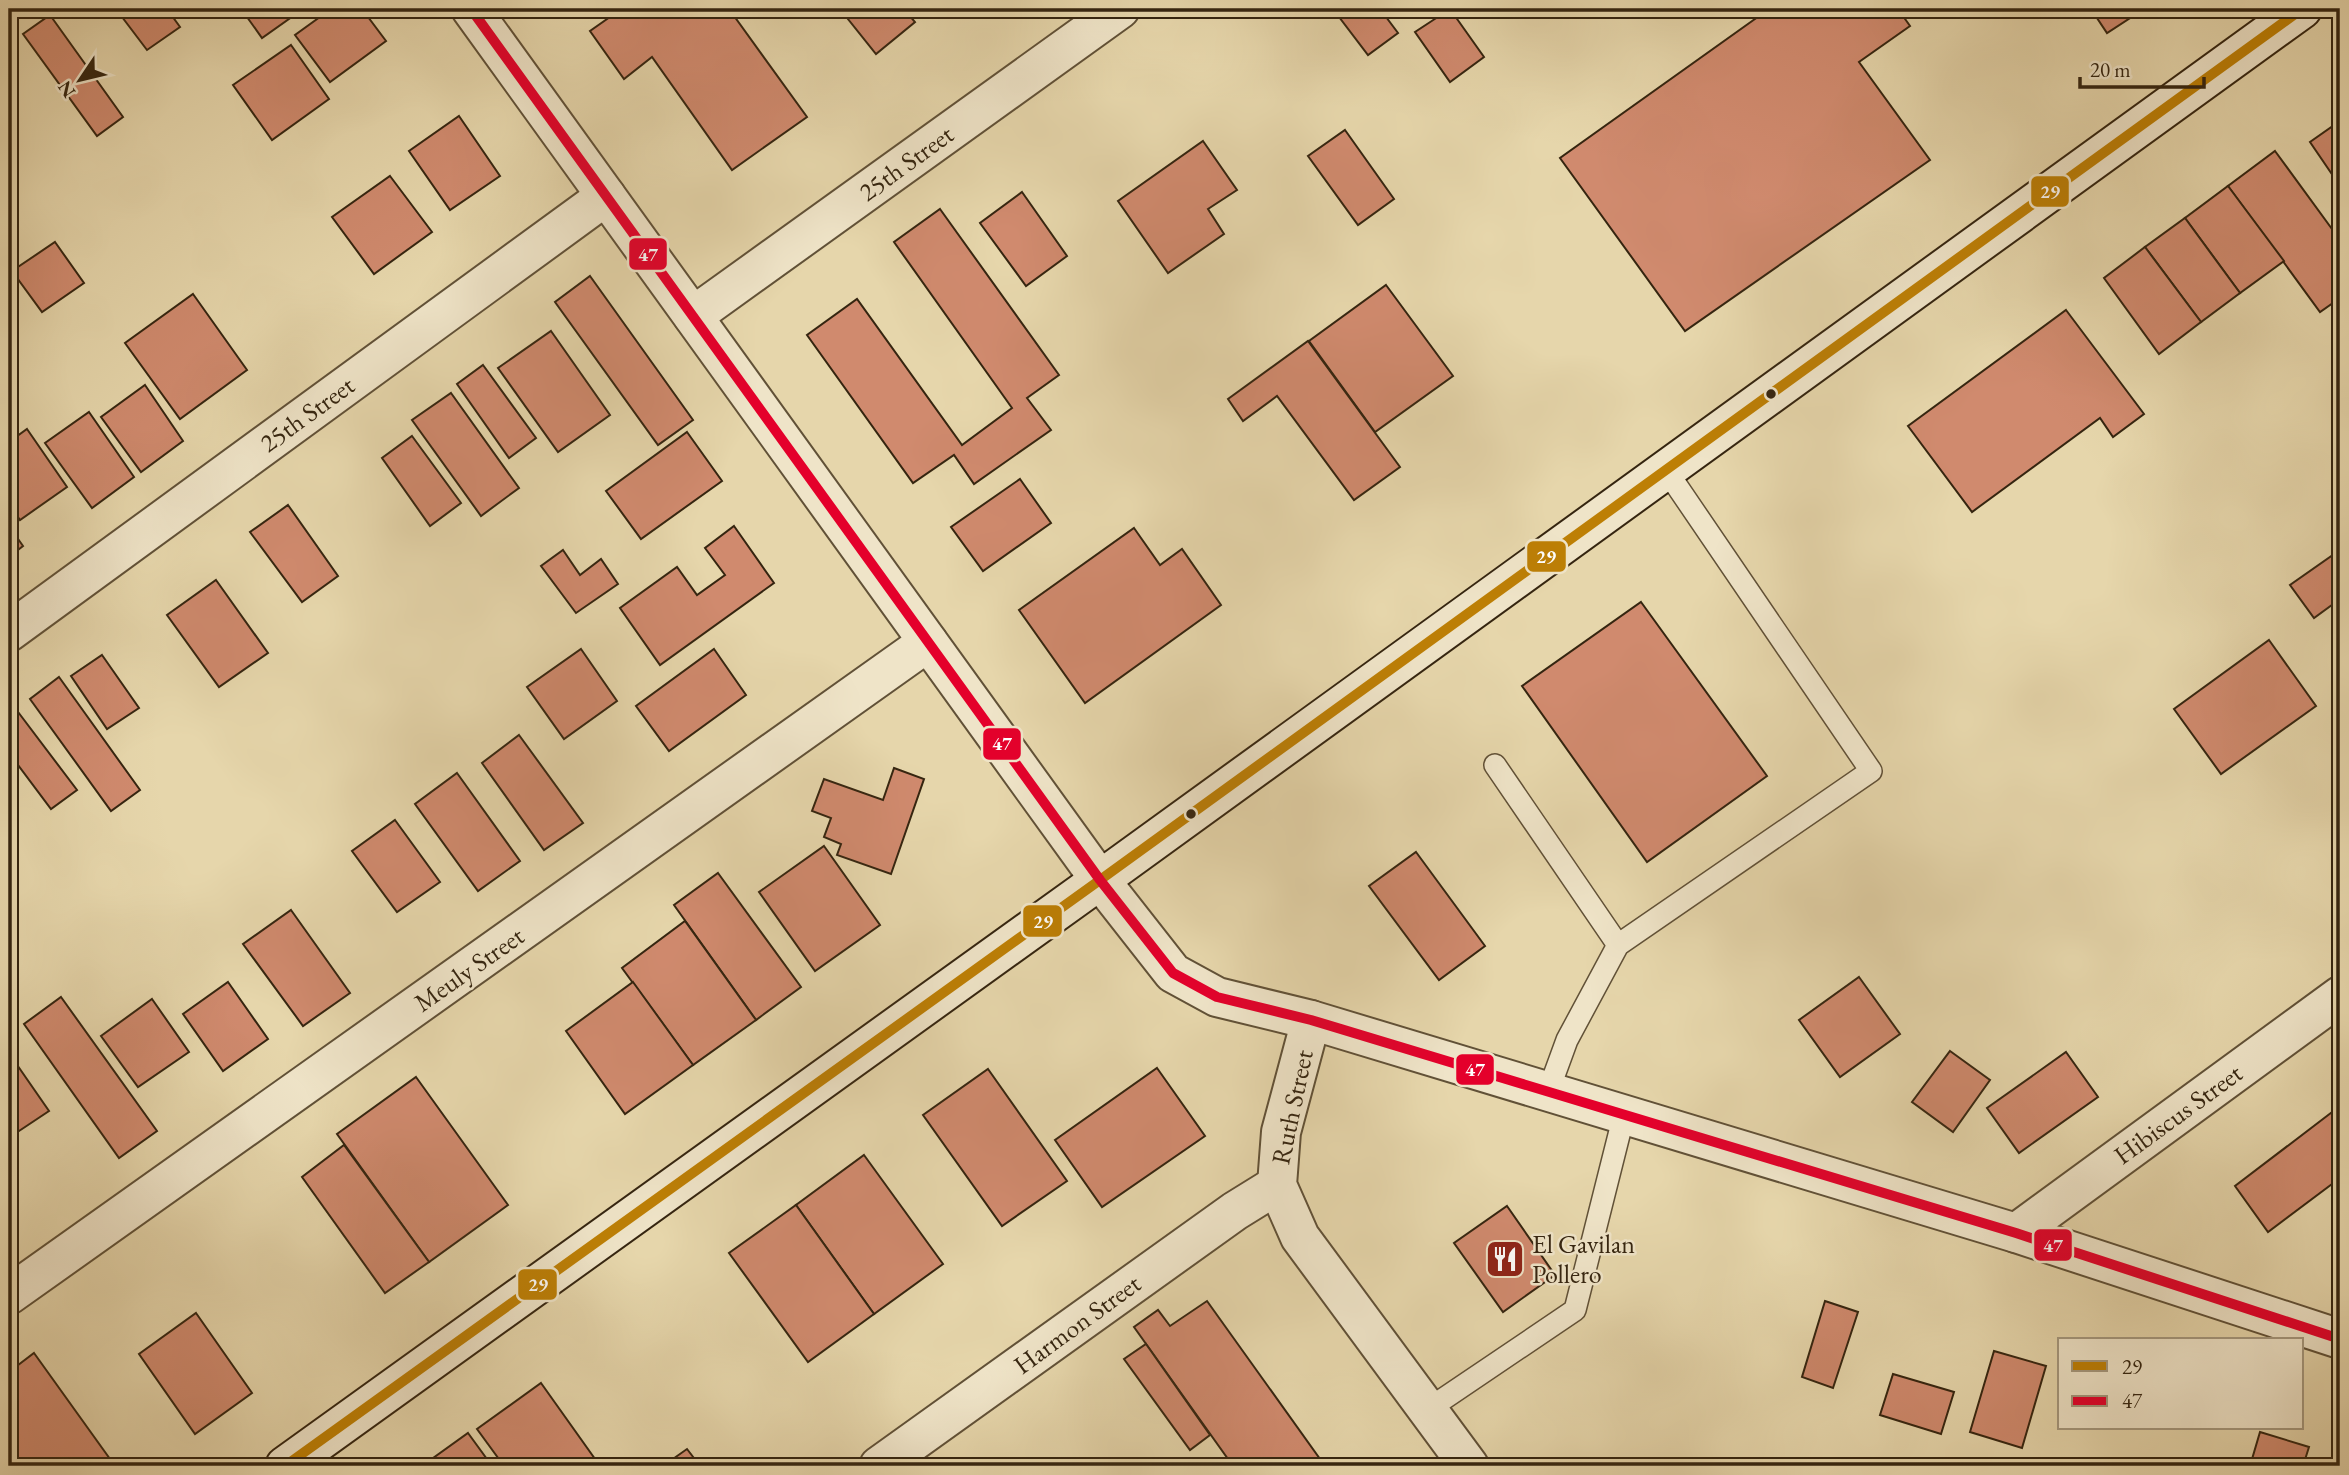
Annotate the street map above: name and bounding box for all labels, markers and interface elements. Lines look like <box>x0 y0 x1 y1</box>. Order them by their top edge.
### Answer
north arrow <box>46 46 116 116</box>
scale bar <box>2080 46 2204 90</box>
text: 20 m <box>2090 56 2131 83</box>
text: N <box>51 75 81 103</box>
street label: 25th Street <box>852 117 960 209</box>
line badge: 29 <box>2030 175 2070 208</box>
text: 29 <box>2040 179 2060 204</box>
line badge: 47 <box>628 237 668 271</box>
text: 47 <box>638 242 659 267</box>
street label: 25th Street <box>253 368 361 460</box>
unlabelled marker <box>1764 387 1778 401</box>
line badge: 29 <box>1526 540 1567 573</box>
text: 29 <box>1536 544 1556 569</box>
line badge: 47 <box>982 727 1022 761</box>
text: 47 <box>992 731 1013 756</box>
unlabelled marker <box>1184 807 1198 821</box>
line badge: 29 <box>1022 904 1063 938</box>
text: 29 <box>1033 909 1053 934</box>
street label: Meuly Street <box>407 919 531 1019</box>
street label: Ruth Street <box>1263 1047 1321 1167</box>
line badge: 47 <box>1455 1053 1495 1086</box>
street label: Hibiscus Street <box>2107 1056 2249 1172</box>
text: 47 <box>1465 1057 1486 1082</box>
place label: El Gavilan Pollero <box>1532 1227 1635 1291</box>
line badge: 47 <box>2033 1228 2073 1262</box>
text: 47 <box>2043 1233 2064 1258</box>
restaurant icon: El Gavilan Pollero <box>1484 1238 1526 1280</box>
street label: Harmon Street <box>1007 1266 1147 1382</box>
line badge: 29 <box>517 1268 558 1301</box>
text: 29 <box>528 1272 548 1297</box>
legend <box>2058 1338 2304 1430</box>
text: 29 <box>2122 1353 2142 1380</box>
text: 47 <box>2122 1387 2143 1414</box>

